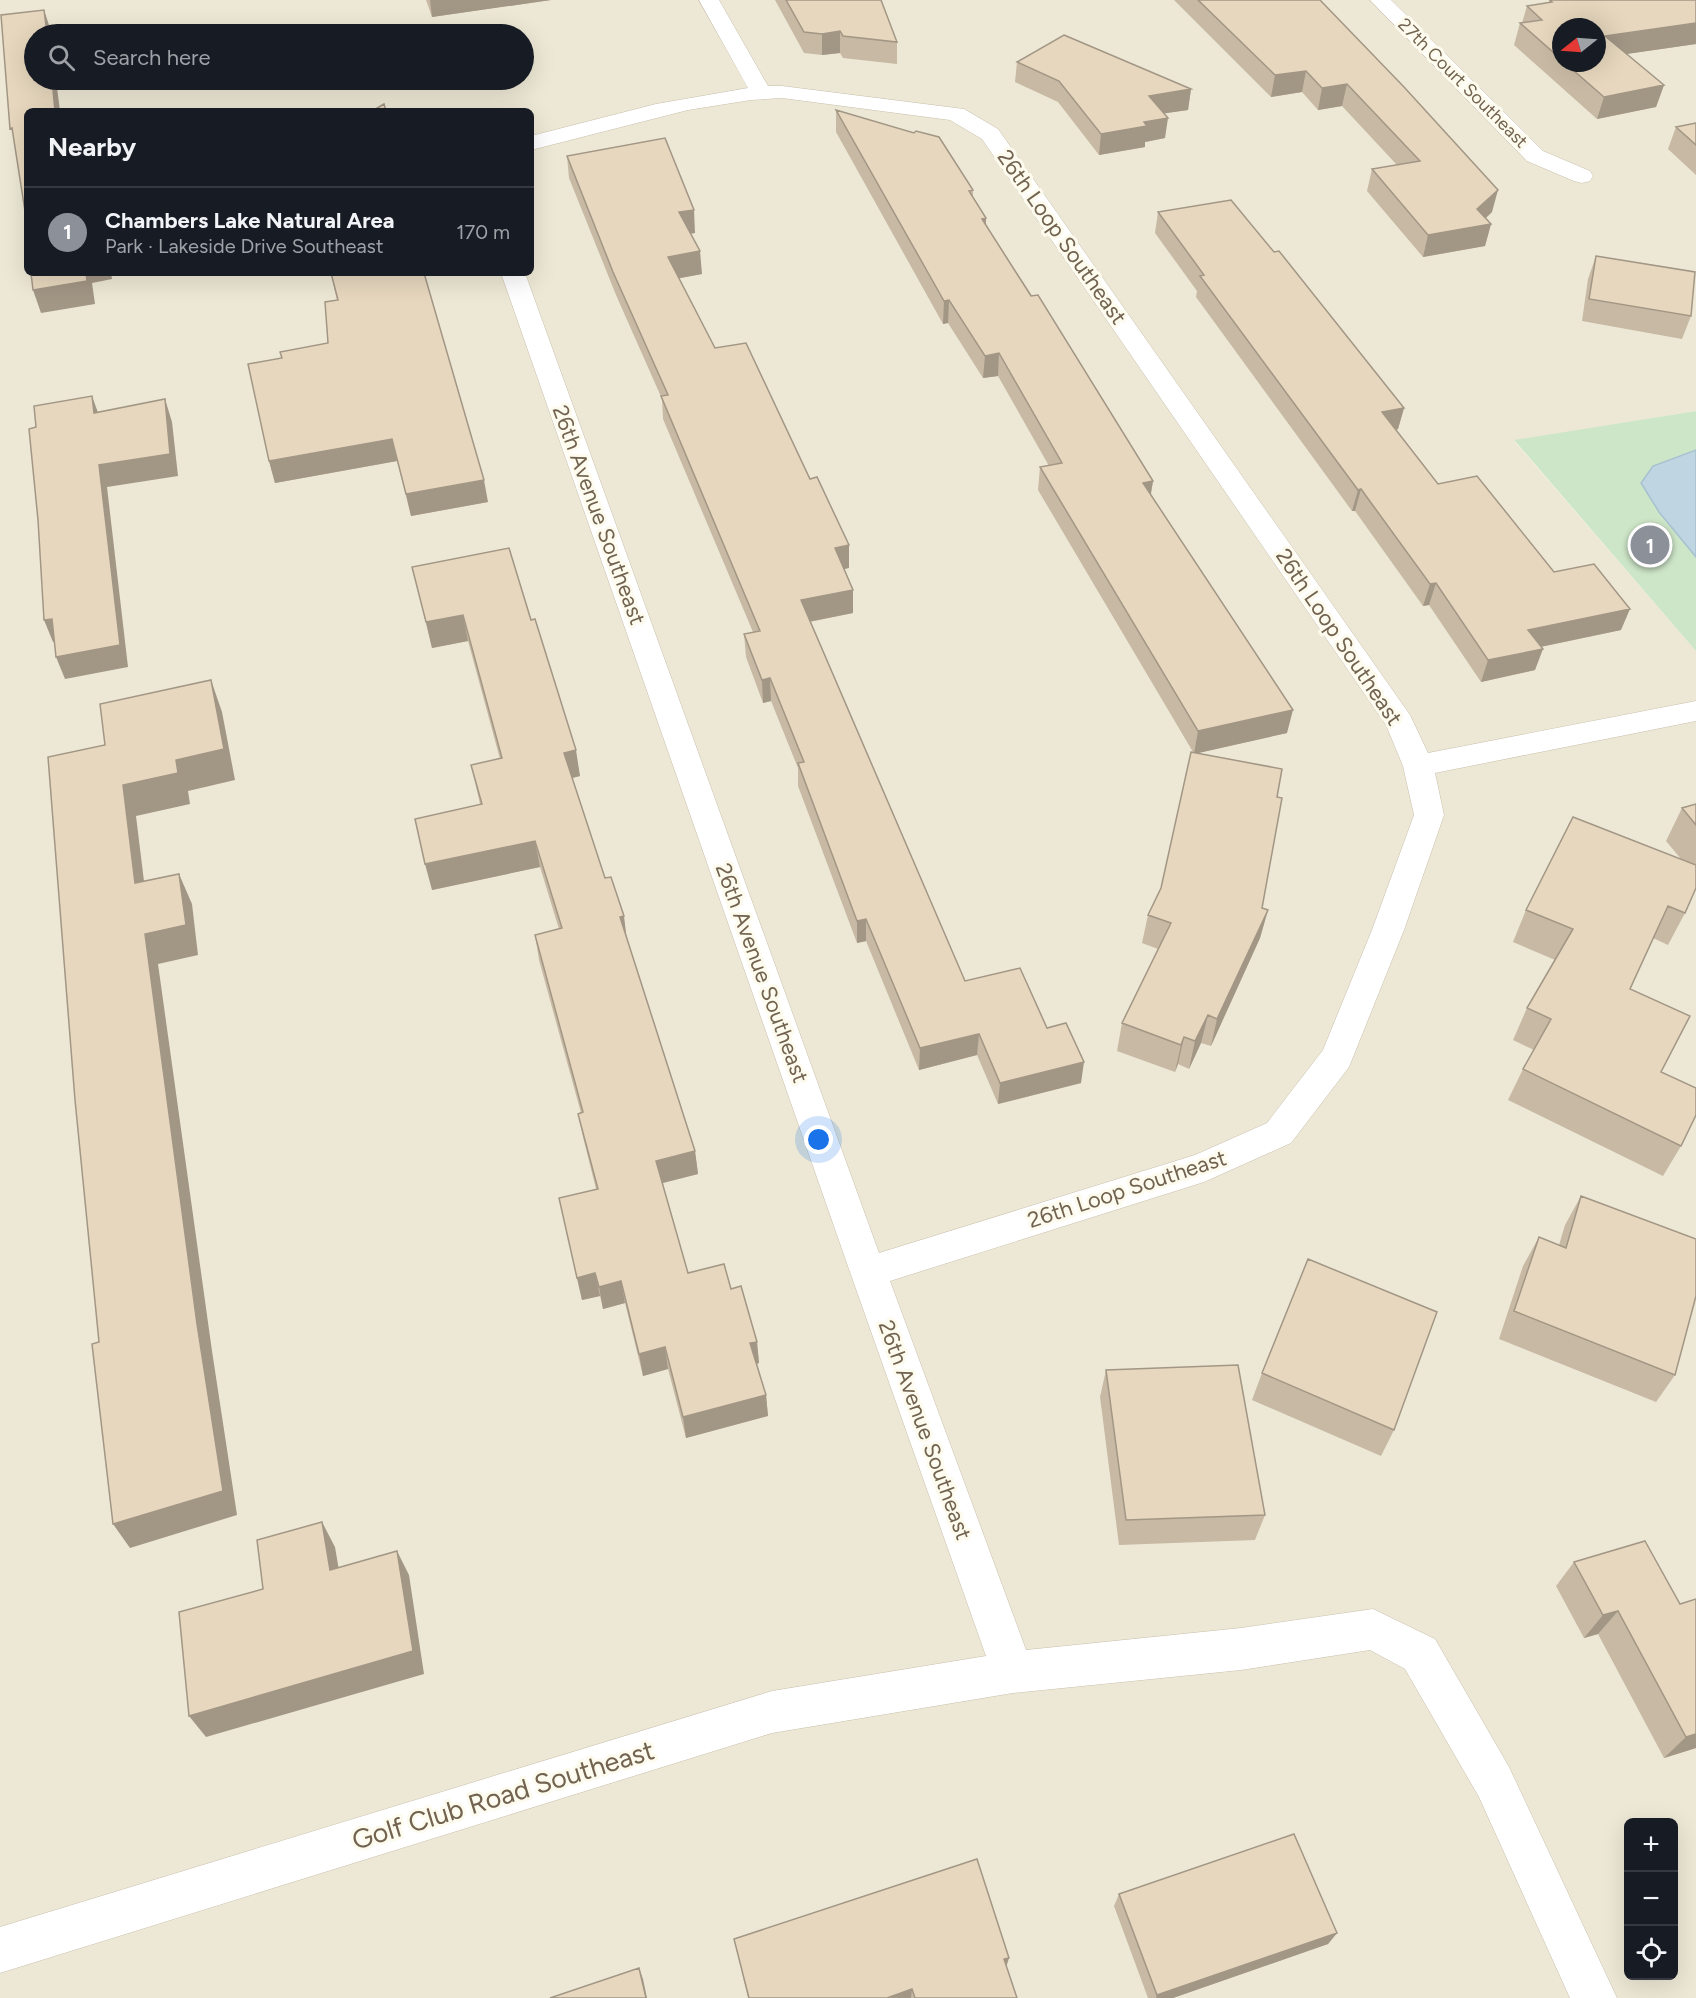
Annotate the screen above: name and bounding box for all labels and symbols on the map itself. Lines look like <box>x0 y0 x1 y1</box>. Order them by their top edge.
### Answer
street label: 27th Court Southeast <box>1394 14 1533 153</box>
north arrow <box>1552 18 1606 72</box>
street label: 26th Loop Southeast <box>992 144 1132 330</box>
street label: 26th Avenue Southeast <box>547 402 651 628</box>
pin: 1 <box>1630 522 1670 568</box>
street label: 26th Loop Southeast <box>1270 544 1408 730</box>
street label: 26th Avenue Southeast <box>710 860 814 1086</box>
your location <box>804 1125 833 1154</box>
street label: 26th Loop Southeast <box>1024 1144 1230 1234</box>
street label: 26th Avenue Southeast <box>873 1317 977 1543</box>
street label: Golf Club Road Southeast <box>348 1733 658 1857</box>

